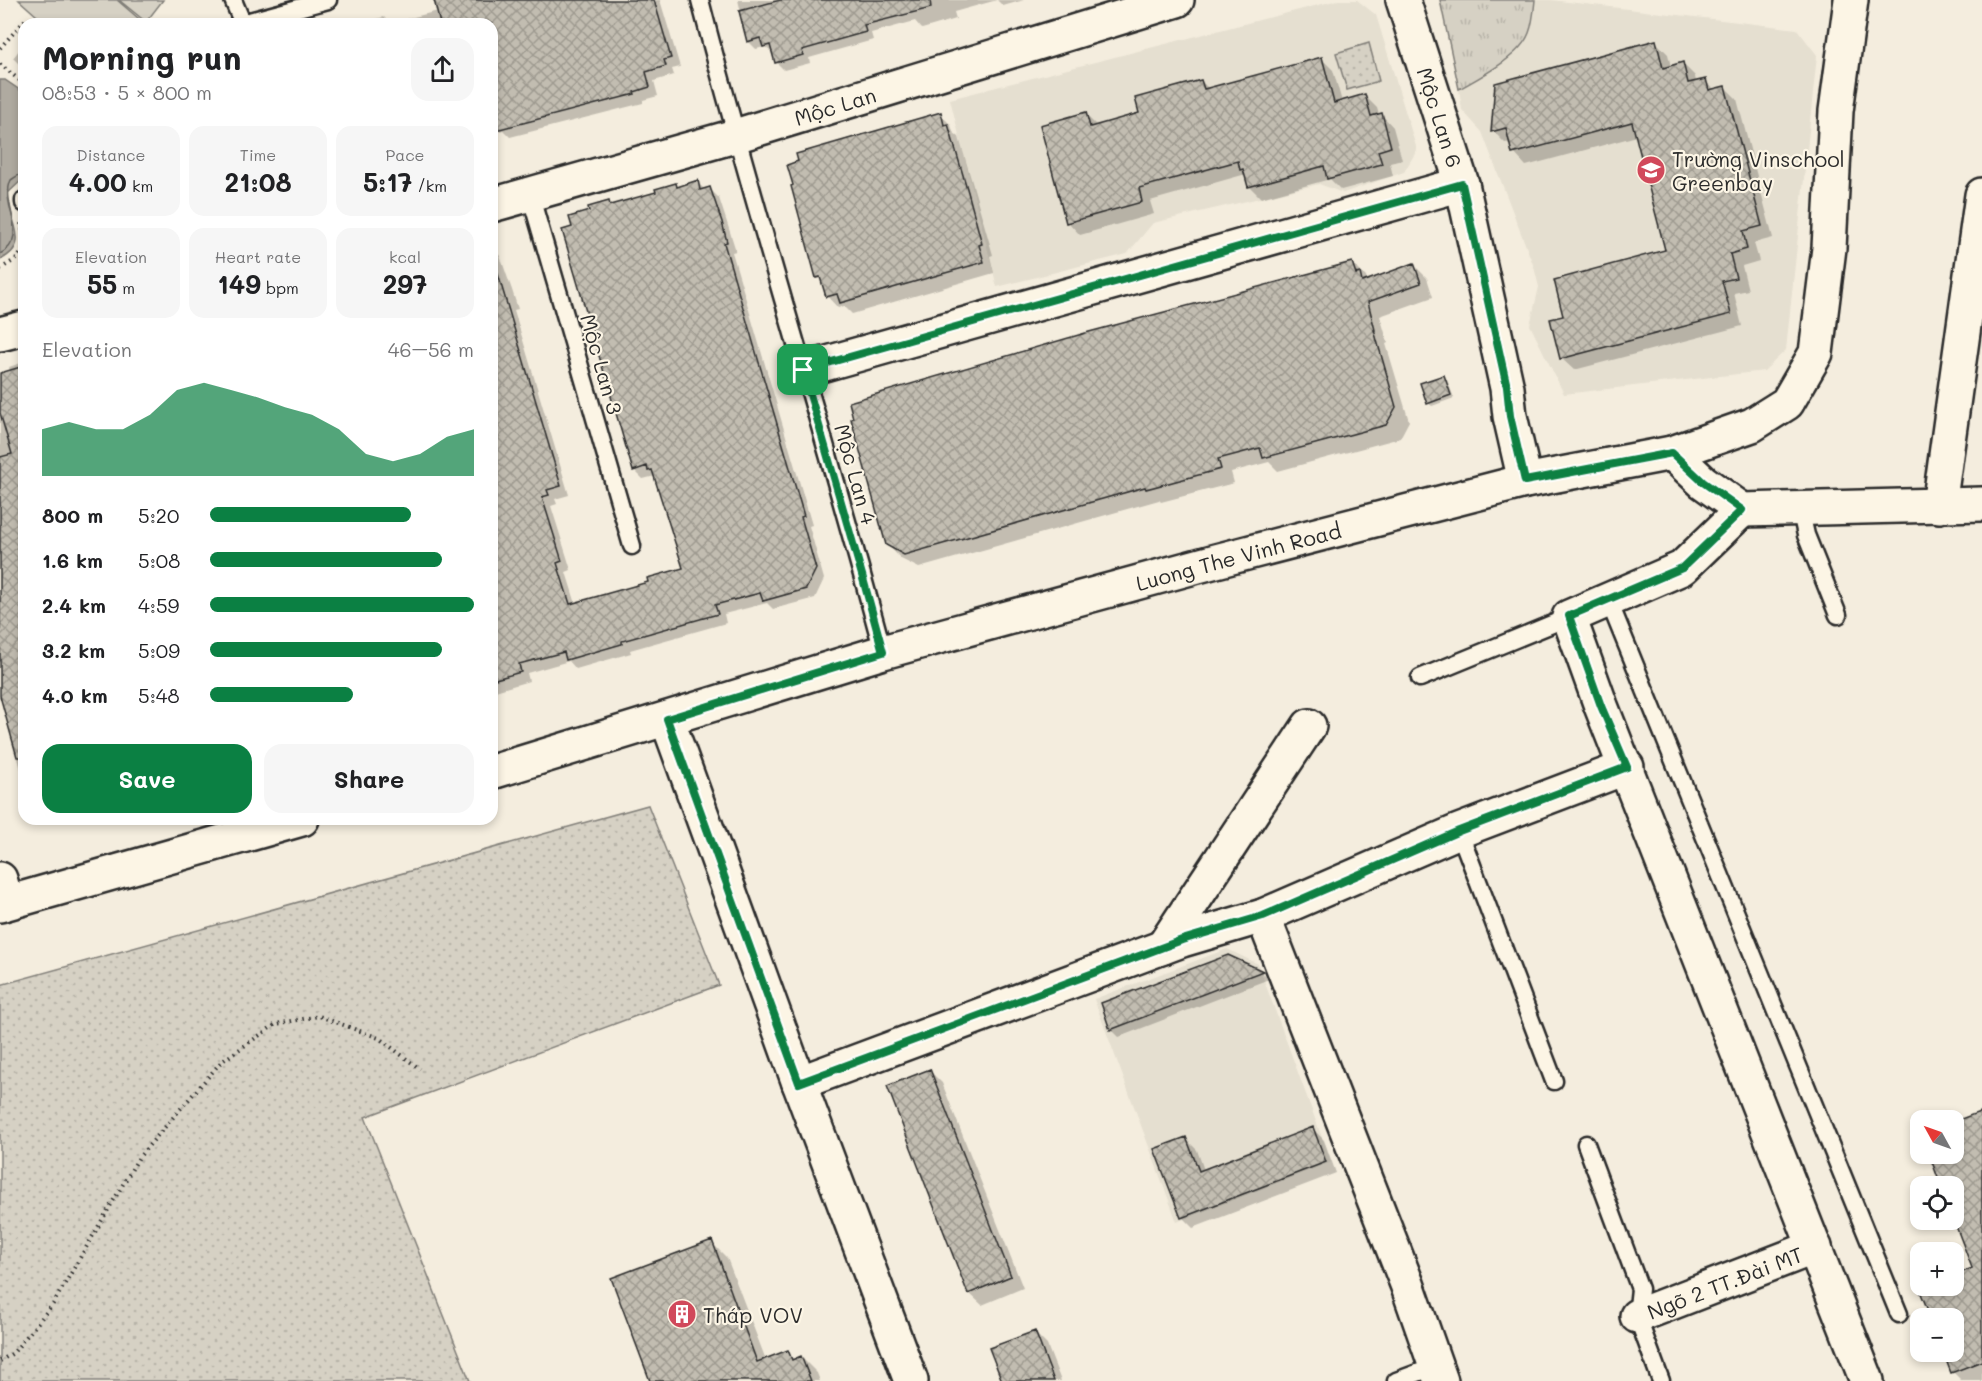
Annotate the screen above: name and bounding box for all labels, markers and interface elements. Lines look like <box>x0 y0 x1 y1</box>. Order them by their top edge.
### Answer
text: Morning run <box>42 35 242 78</box>
button: share <box>411 38 474 101</box>
street label: Mộc Lan 6 <box>1412 64 1469 171</box>
text: 08:53 · 5 × 800 m <box>42 79 212 105</box>
street label: Mộc Lan <box>791 80 879 131</box>
text: Distance <box>77 144 145 165</box>
text: Time <box>240 144 276 165</box>
text: Pace <box>385 144 425 165</box>
place label: Trường Vinschool Greenbay <box>1672 145 1845 196</box>
school or university icon: Trường Vinschool Greenbay <box>1635 154 1667 186</box>
text: 4.00 <box>69 165 127 199</box>
text: 21:08 <box>224 165 292 199</box>
text: 5:17 <box>363 165 412 199</box>
text: km <box>127 175 153 196</box>
text: /km <box>412 175 447 196</box>
text: Elevation <box>75 246 147 267</box>
text: Heart rate <box>215 246 301 267</box>
text: kcal <box>389 246 421 267</box>
text: 55 <box>87 267 117 301</box>
text: 149 <box>217 267 261 301</box>
text: 297 <box>383 267 427 301</box>
text: m <box>117 277 135 298</box>
text: bpm <box>261 277 299 298</box>
street label: Mộc Lan 3 <box>575 311 629 417</box>
text: Elevation <box>42 336 132 362</box>
text: 46–56 m <box>388 336 474 362</box>
pin <box>777 344 828 395</box>
icon: arrive <box>786 353 819 386</box>
street label: Mộc Lan 4 <box>829 421 883 528</box>
text: 800 m <box>42 502 103 528</box>
text: 5:20 <box>138 502 179 528</box>
street label: Luong The Vinh Road <box>1132 516 1344 596</box>
text: 1.6 km <box>42 547 103 573</box>
text: 5:08 <box>138 547 180 573</box>
text: 2.4 km <box>42 592 106 618</box>
text: 4:59 <box>138 592 179 618</box>
text: 3.2 km <box>42 637 105 663</box>
text: 5:09 <box>138 637 180 663</box>
text: 4.0 km <box>42 682 108 708</box>
text: 5:48 <box>138 682 180 708</box>
button: Save <box>42 744 252 813</box>
button: Share <box>264 744 474 813</box>
north arrow <box>1910 1110 1964 1164</box>
map controls <box>1910 1110 1964 1362</box>
button: locate <box>1910 1176 1964 1230</box>
street label: Ngõ 2 TT.Đài MT <box>1643 1240 1806 1324</box>
button: + <box>1910 1242 1964 1296</box>
building icon: Tháp VOV <box>666 1298 698 1330</box>
place label: Tháp VOV <box>703 1301 803 1328</box>
button: − <box>1910 1308 1964 1362</box>

